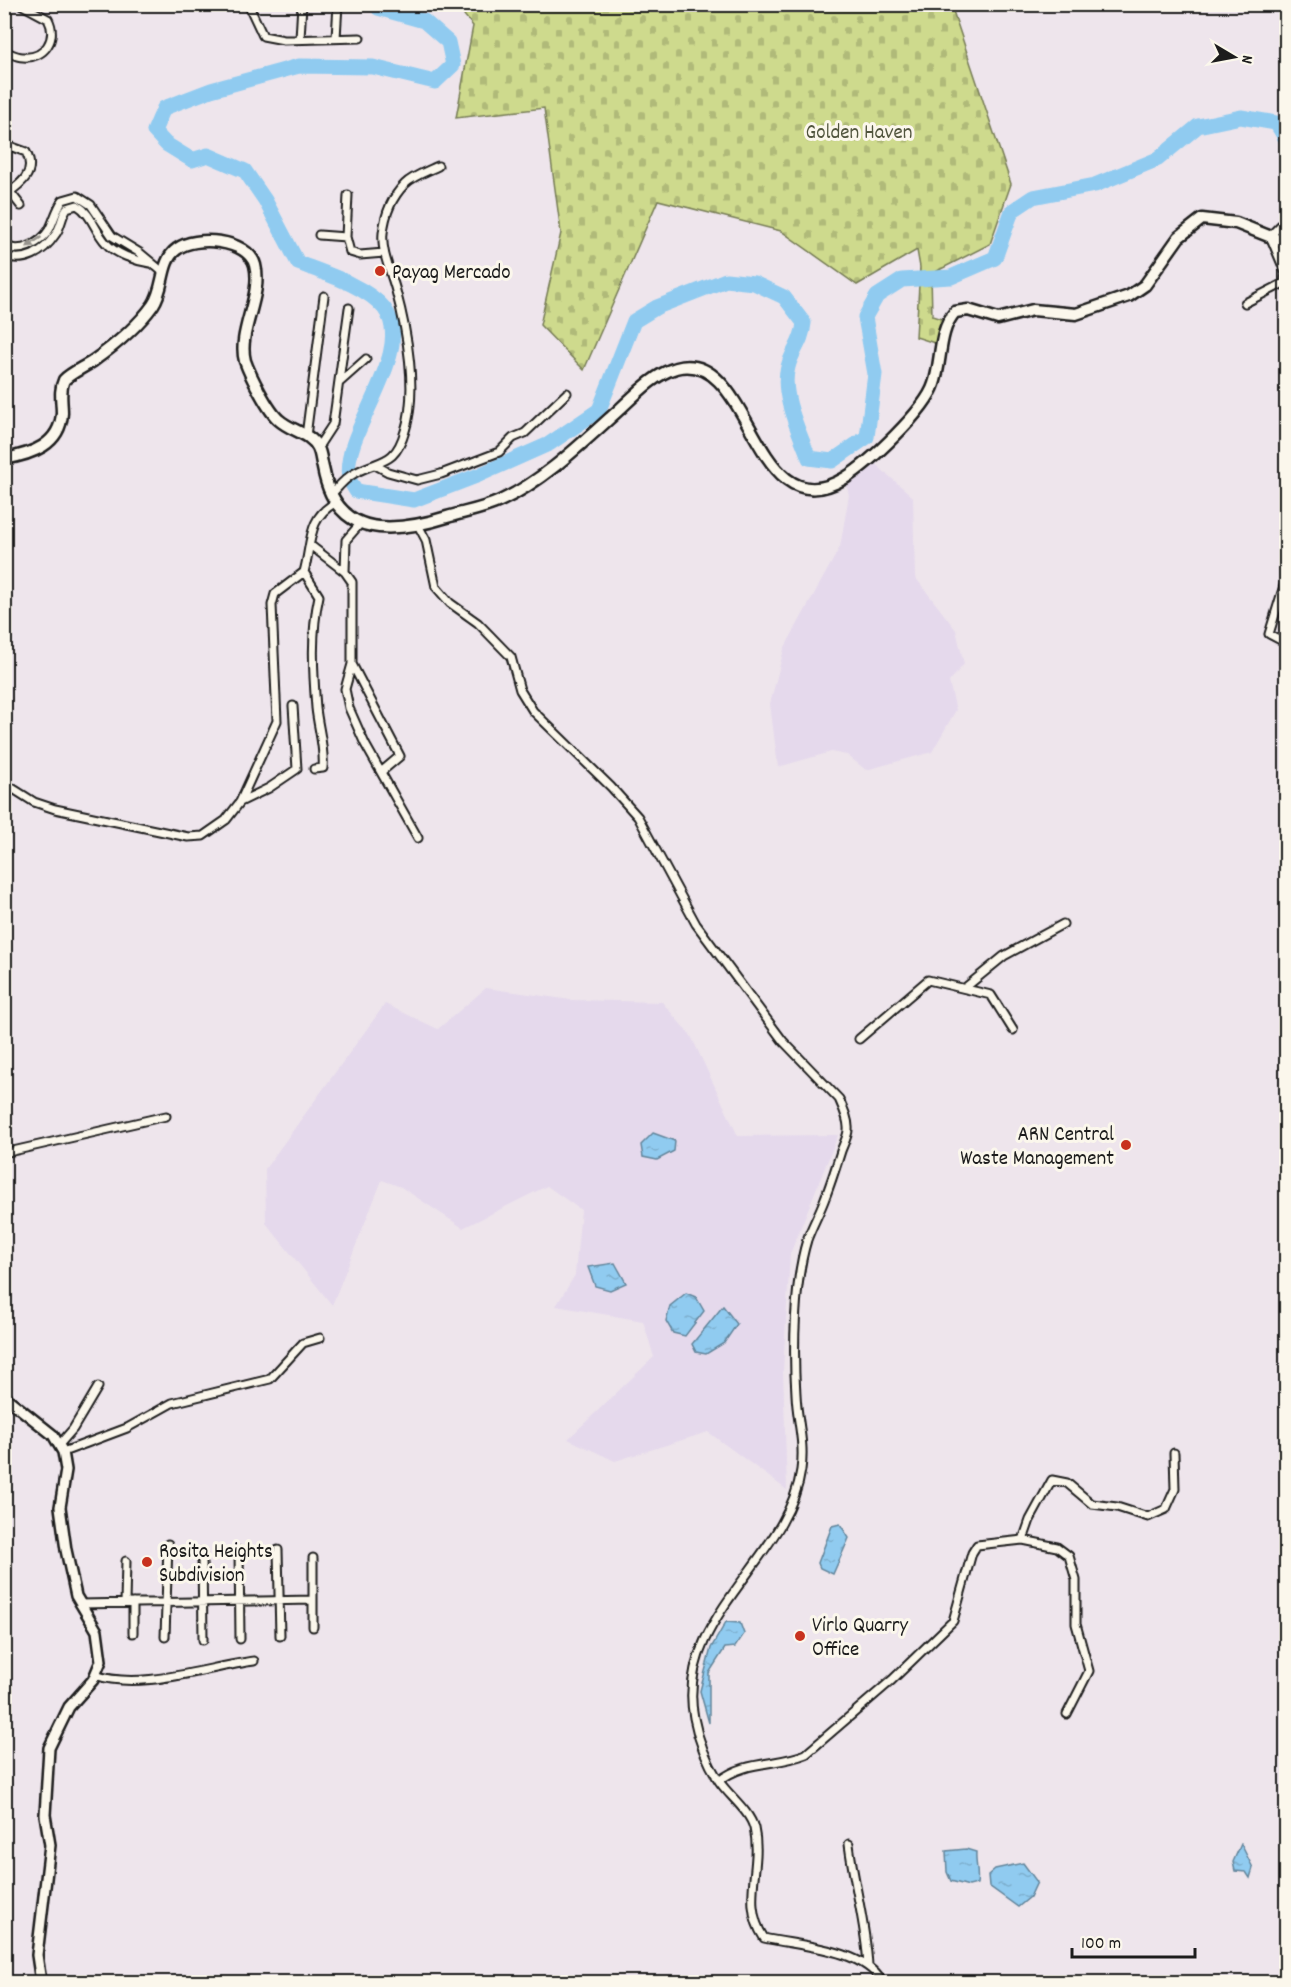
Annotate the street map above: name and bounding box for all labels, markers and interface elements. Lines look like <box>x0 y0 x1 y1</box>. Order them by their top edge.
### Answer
north arrow <box>1204 27 1264 87</box>
text: N <box>1234 53 1258 65</box>
park label: Golden Haven <box>806 119 912 149</box>
one-way arrow <box>26 236 43 247</box>
place label: Payag Mercado <box>392 259 511 289</box>
marker: Payag Mercado <box>373 264 387 278</box>
place label: ARN Central Waste Management <box>960 1121 1114 1175</box>
marker: ARN Central Waste Management <box>1119 1138 1133 1152</box>
place label: Rosita Heights Subdivision <box>159 1538 273 1592</box>
marker: Rosita Heights Subdivision <box>140 1555 154 1569</box>
place label: Virlo Quarry Office <box>812 1612 909 1666</box>
marker: Virlo Quarry Office <box>793 1629 807 1643</box>
scale bar <box>1072 1921 1195 1959</box>
text: 100 m <box>1081 1932 1121 1957</box>

